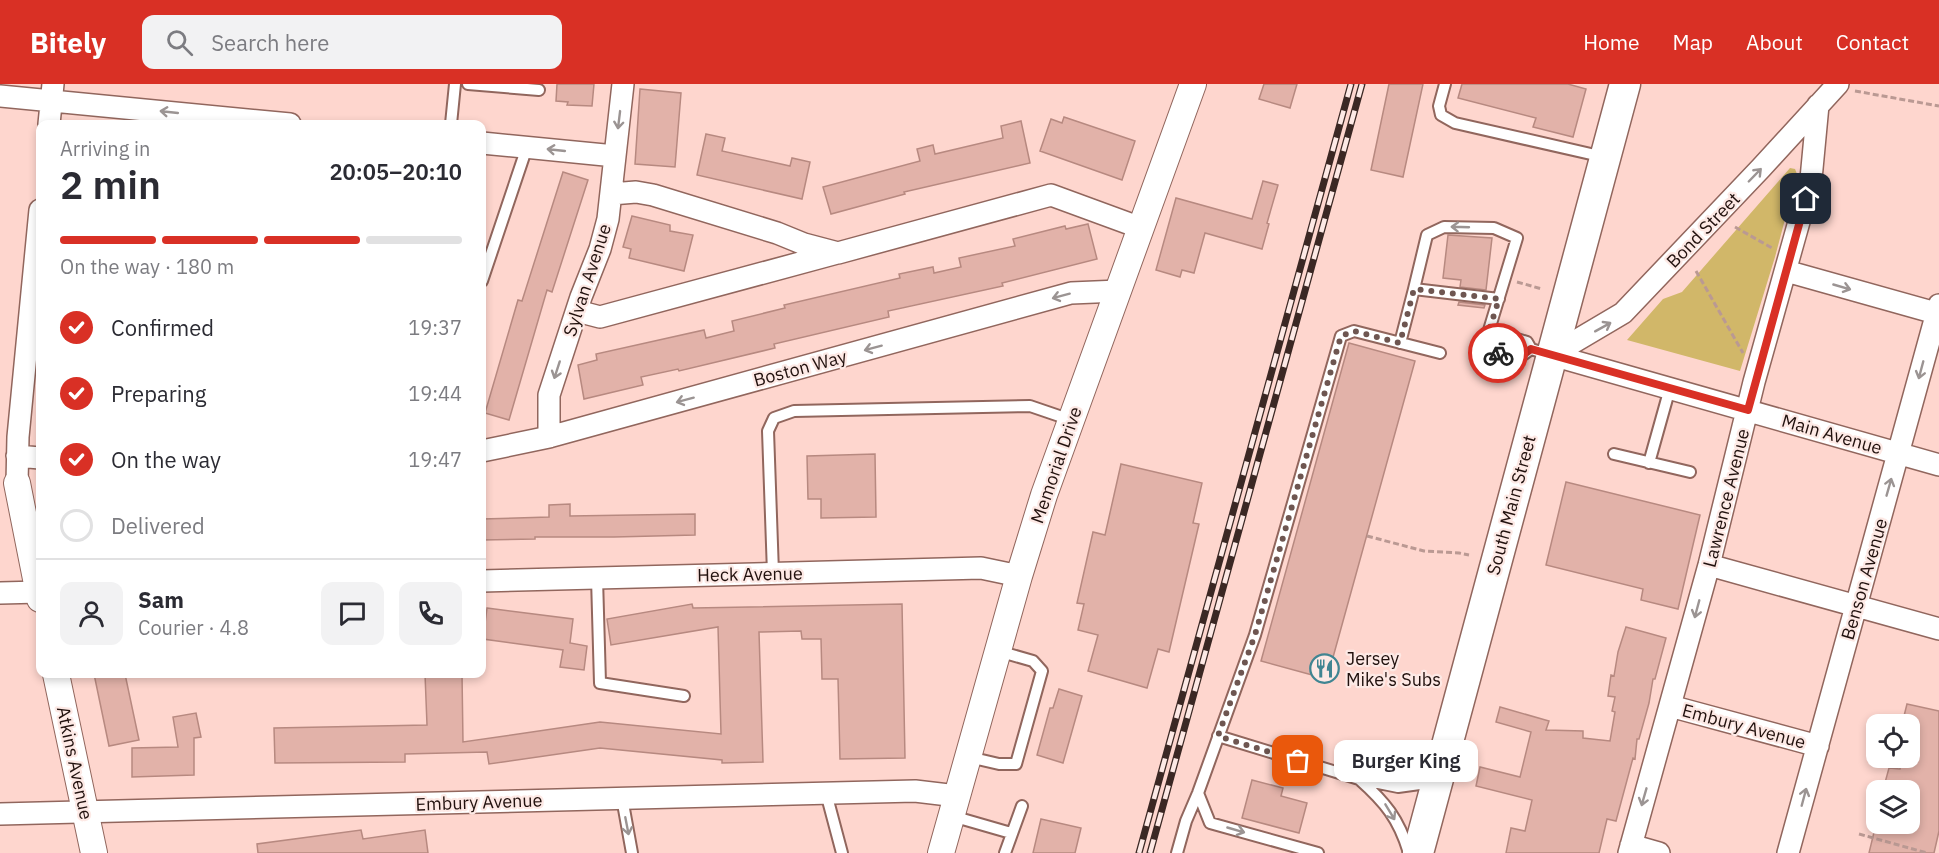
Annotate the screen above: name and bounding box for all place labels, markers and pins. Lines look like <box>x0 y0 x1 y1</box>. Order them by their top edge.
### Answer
pin <box>1780 173 1831 224</box>
place label: Jersey Mike's Subs <box>1346 647 1441 691</box>
restaurant icon: Jersey Mike's Subs <box>1309 652 1341 684</box>
pin <box>1272 735 1323 786</box>
callout: Burger King <box>1334 740 1478 782</box>

